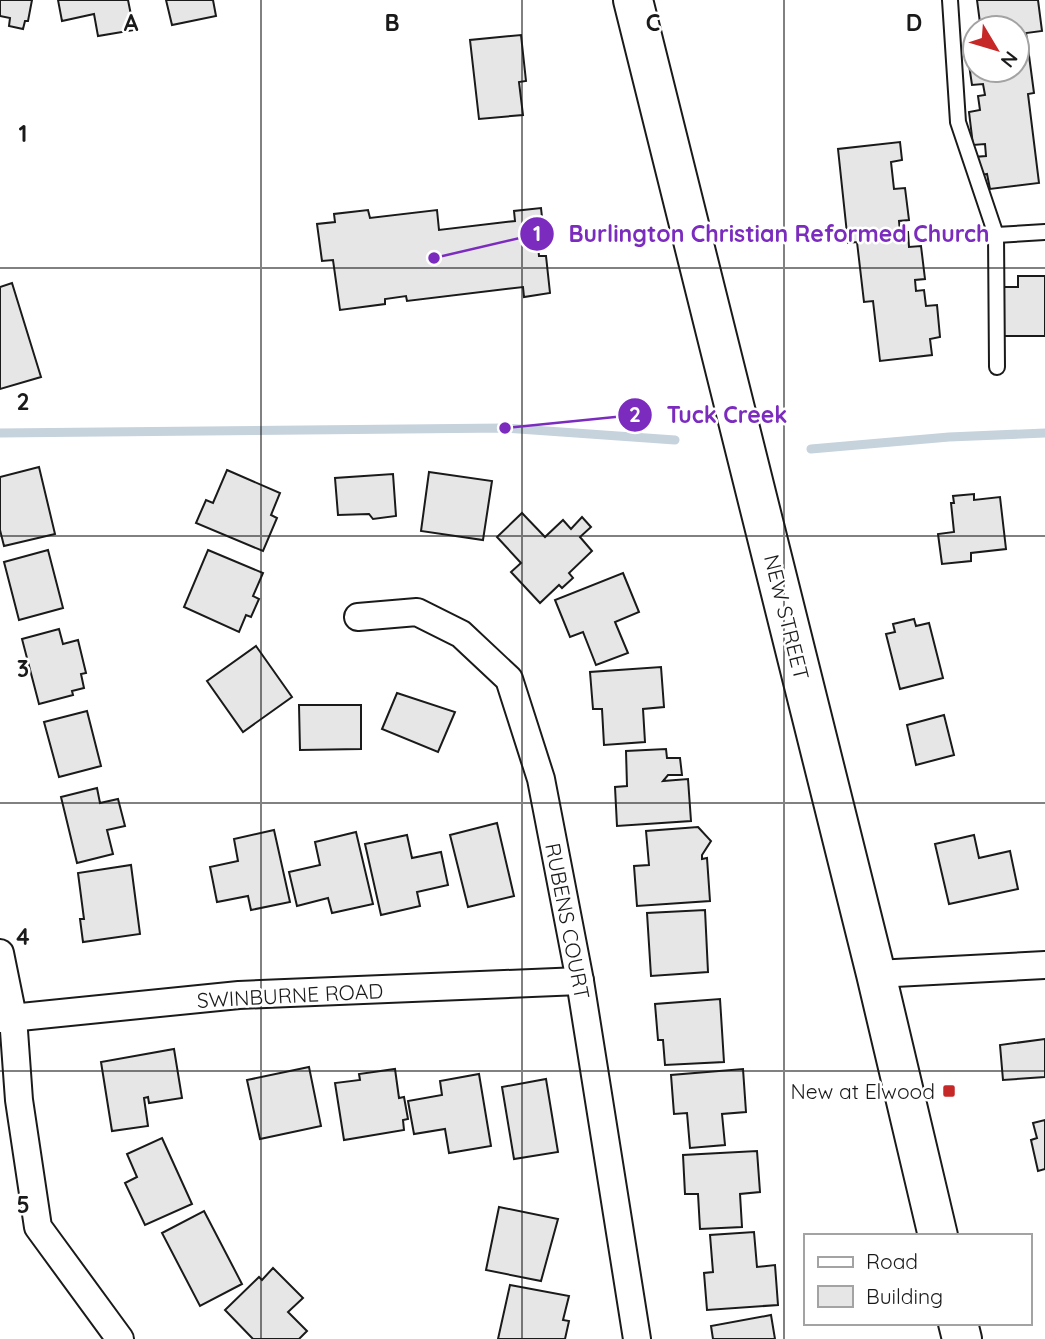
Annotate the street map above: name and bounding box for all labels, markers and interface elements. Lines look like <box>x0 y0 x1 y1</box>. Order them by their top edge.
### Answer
text: A <box>124 8 139 37</box>
text: B <box>384 8 400 37</box>
text: C <box>646 8 660 37</box>
text: D <box>906 8 922 37</box>
north arrow <box>961 14 1031 84</box>
text: N <box>996 47 1023 72</box>
text: 1 <box>19 119 27 148</box>
callout: Burlington Christian Reformed Church <box>520 212 1004 256</box>
text: Burlington Christian Reformed Church <box>568 219 990 248</box>
text: 1 <box>533 220 541 246</box>
text: 2 <box>16 387 30 416</box>
callout: Tuck Creek <box>617 393 801 437</box>
text: Tuck Creek <box>667 400 787 429</box>
text: 2 <box>629 401 641 427</box>
street label: NEW STREET <box>759 552 815 682</box>
text: 3 <box>17 654 29 683</box>
street label: RUBENS COURT <box>540 841 596 1001</box>
text: 4 <box>16 922 30 951</box>
street label: SWINBURNE ROAD <box>196 977 384 1013</box>
place label: New at Elwood <box>790 1078 935 1104</box>
marker: New at Elwood <box>941 1083 957 1099</box>
text: 5 <box>16 1190 30 1219</box>
legend <box>804 1234 1031 1325</box>
text: Road <box>866 1248 918 1274</box>
text: Building <box>866 1283 943 1309</box>

